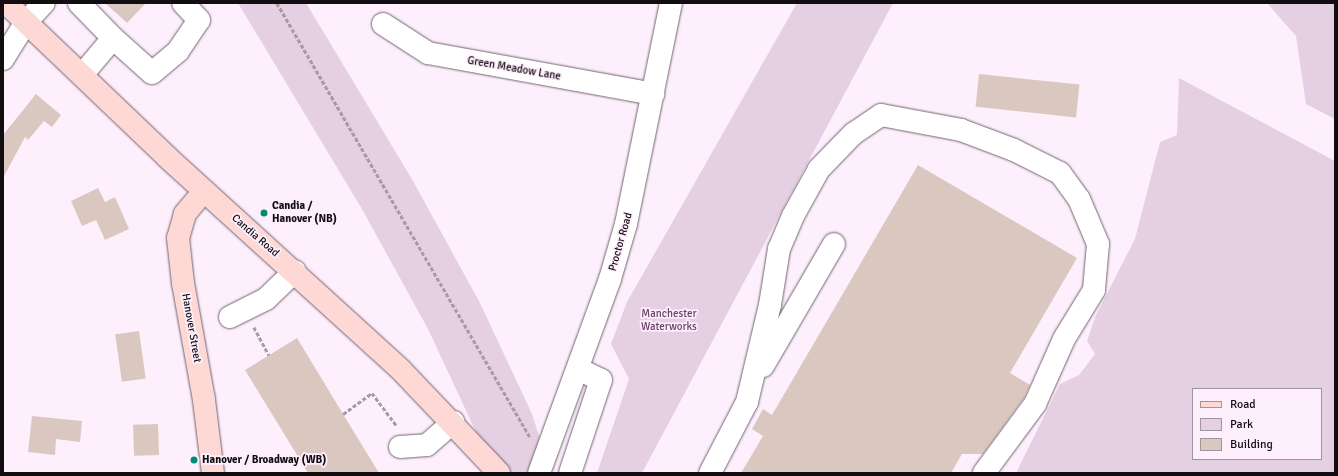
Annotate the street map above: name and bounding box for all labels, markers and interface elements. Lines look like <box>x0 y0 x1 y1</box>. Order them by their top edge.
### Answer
street label: Green Meadow Lane <box>466 54 562 84</box>
place label: Candia / Hanover (NB) <box>272 200 337 226</box>
marker: Candia / Hanover (NB) <box>259 208 269 218</box>
street label: Proctor Road <box>606 211 636 273</box>
street label: Candia Road <box>229 212 281 260</box>
street label: Hanover Street <box>178 292 204 364</box>
park label: Manchester Waterworks <box>641 308 697 334</box>
legend <box>1192 388 1322 460</box>
text: Road <box>1230 397 1256 412</box>
text: Park <box>1230 417 1253 432</box>
text: Building <box>1230 437 1273 452</box>
place label: Hanover / Broadway (WB) <box>202 453 326 467</box>
marker: Hanover / Broadway (WB) <box>189 455 199 465</box>

